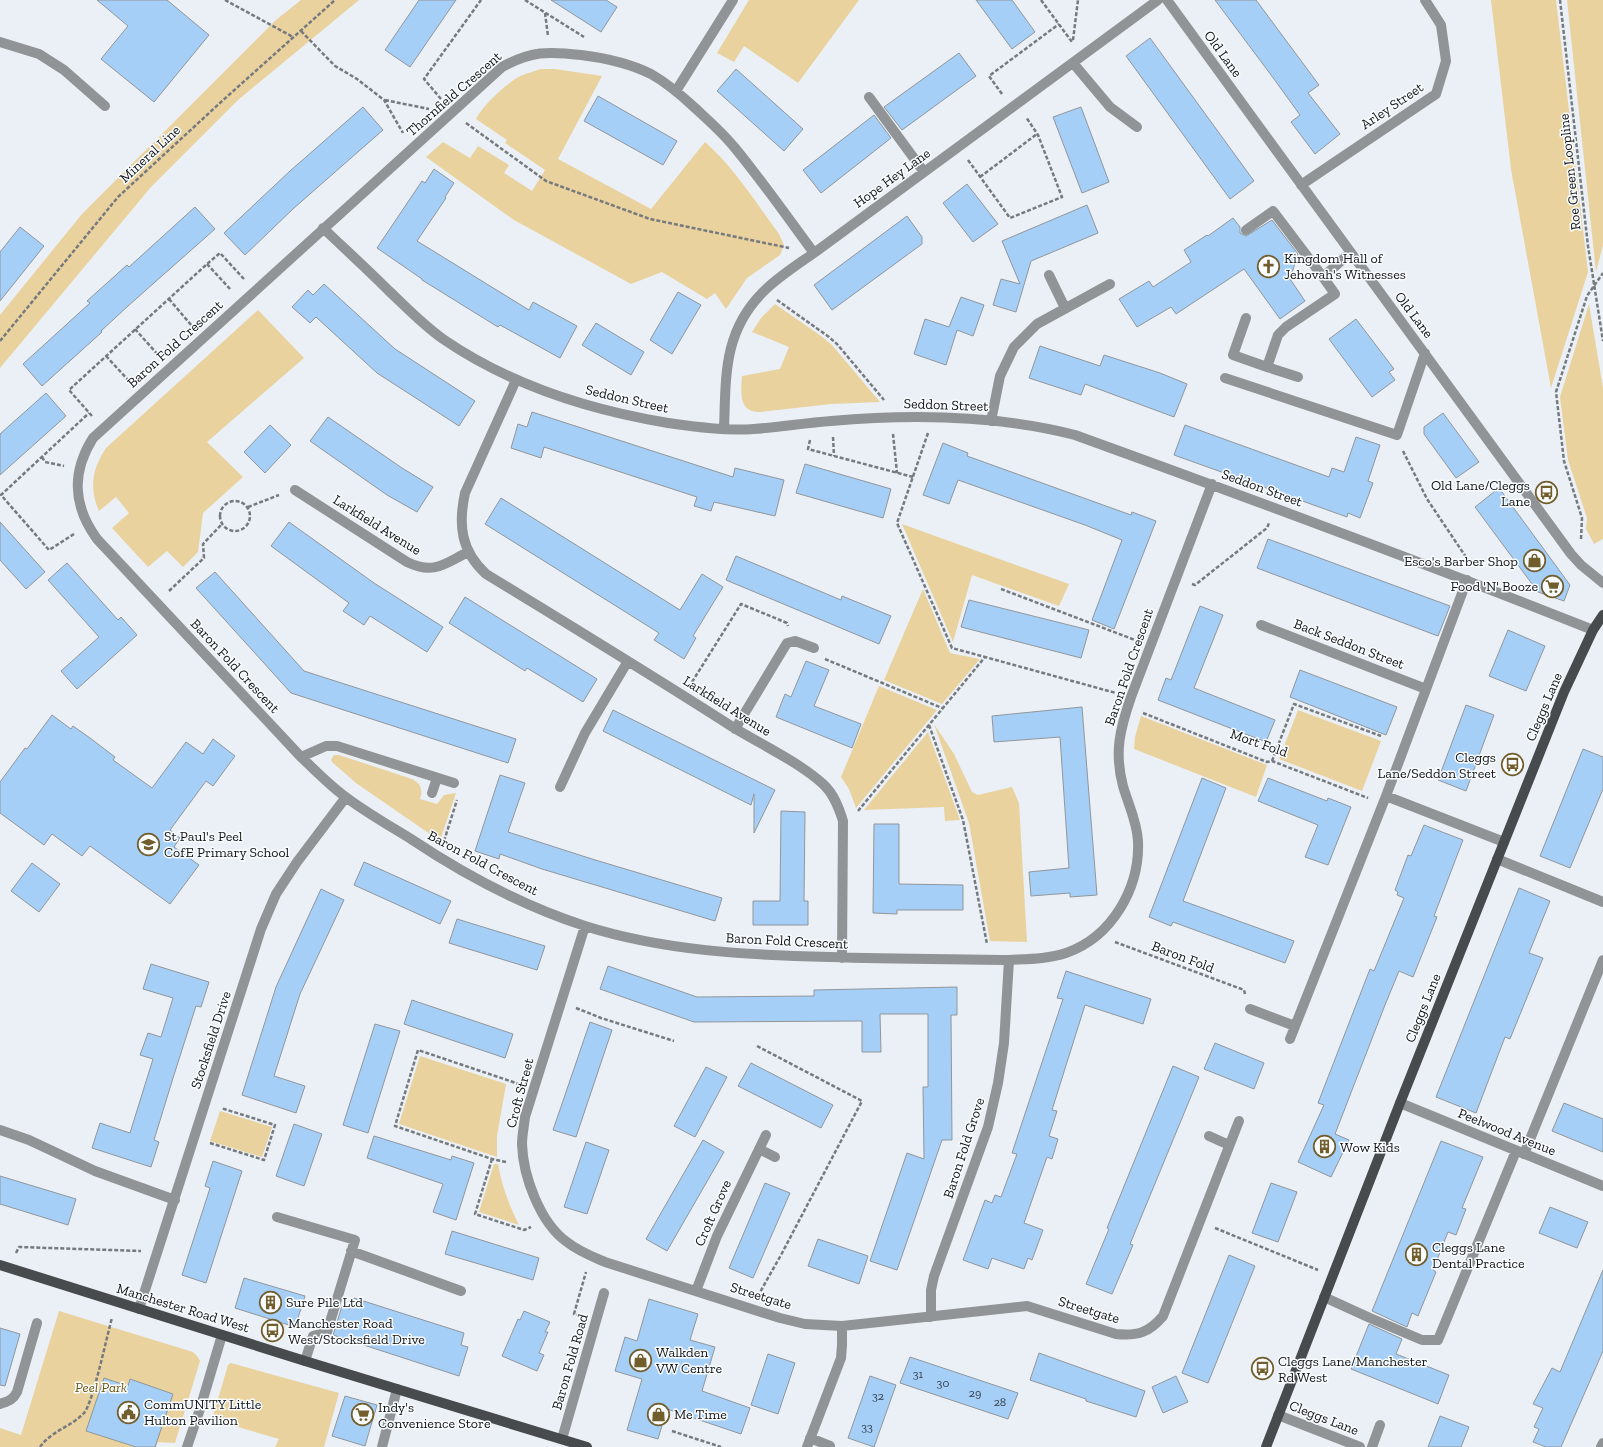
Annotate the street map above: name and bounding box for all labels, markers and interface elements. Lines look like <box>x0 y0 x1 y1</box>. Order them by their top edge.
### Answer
street label: Old Lane <box>1200 27 1246 81</box>
street label: Thornfield Crescent <box>403 47 506 140</box>
street label: Arley Street <box>1357 78 1427 133</box>
street label: Roe Green Loopline <box>1555 112 1585 231</box>
street label: Mineral Line <box>116 121 184 186</box>
street label: Hope Hey Lane <box>850 144 934 211</box>
place label: Kingdom Hall of Jehovah's Witnesses <box>1284 250 1406 283</box>
church icon: Kingdom Hall of Jehovah's Witnesses <box>1255 253 1281 279</box>
street label: Old Lane <box>1391 288 1437 342</box>
street label: Baron Fold Crescent <box>124 296 227 391</box>
street label: Seddon Street <box>584 381 671 417</box>
street label: Seddon Street <box>903 395 989 415</box>
street label: Seddon Street <box>1219 466 1305 511</box>
place label: Old Lane/Cleggs Lane <box>1431 477 1530 510</box>
bus stop icon: Old Lane/Cleggs Lane <box>1533 480 1559 506</box>
street label: Larkfield Avenue <box>330 491 424 559</box>
shop icon: Esco's Barber Shop <box>1521 548 1547 574</box>
place label: Esco's Barber Shop <box>1404 553 1518 570</box>
supermarket icon: Food 'N' Booze <box>1540 573 1566 599</box>
place label: Food 'N' Booze <box>1450 578 1538 595</box>
street label: Baron Fold Crescent <box>1101 605 1157 728</box>
street label: Baron Fold Crescent <box>187 615 284 717</box>
street label: Back Seddon Street <box>1291 615 1407 673</box>
street label: Cleggs Lane <box>1522 670 1566 744</box>
street label: Larkfield Avenue <box>680 672 774 740</box>
street label: Mort Fold <box>1228 725 1290 761</box>
place label: Cleggs Lane/Seddon Street <box>1378 749 1497 782</box>
bus stop icon: Cleggs Lane/Seddon Street <box>1499 752 1525 778</box>
street label: Baron Fold Crescent <box>425 827 542 900</box>
place label: St Paul's Peel CofE Primary School <box>164 828 290 861</box>
school or university icon: St Paul's Peel CofE Primary School <box>135 831 161 857</box>
street label: Baron Fold Crescent <box>725 929 850 953</box>
street label: Baron Fold <box>1149 937 1217 977</box>
street label: Cleggs Lane <box>1401 971 1445 1045</box>
street label: Stocksfield Drive <box>187 989 235 1091</box>
street label: Croft Street <box>502 1055 538 1130</box>
street label: Baron Fold Grove <box>940 1095 988 1200</box>
street label: Peelwood Avenue <box>1456 1105 1559 1160</box>
building icon: Wow Kids <box>1312 1134 1338 1160</box>
place label: Wow Kids <box>1340 1139 1400 1156</box>
street label: Croft Grove <box>691 1177 735 1249</box>
place label: Cleggs Lane Dental Practice <box>1432 1239 1525 1272</box>
building icon: Cleggs Lane Dental Practice <box>1404 1242 1430 1268</box>
street label: Streetgate <box>728 1279 794 1313</box>
street label: Manchester Road West <box>115 1280 252 1337</box>
building icon: Sure Pile Ltd <box>257 1289 283 1315</box>
street label: Streetgate <box>1056 1293 1122 1327</box>
place label: Sure Pile Ltd <box>286 1294 363 1311</box>
street label: Baron Fold Road <box>548 1312 592 1412</box>
place label: Manchester Road West/Stocksfield Drive <box>288 1315 425 1348</box>
bus stop icon: Manchester Road West/Stocksfield Drive <box>259 1318 285 1344</box>
place label: Walkden VW Centre <box>655 1344 723 1377</box>
shop icon: Walkden VW Centre <box>628 1347 654 1373</box>
place label: Cleggs Lane/Manchester Rd West <box>1278 1353 1428 1386</box>
bus stop icon: Cleggs Lane/Manchester Rd West <box>1249 1356 1275 1382</box>
house number: 31 <box>913 1367 924 1381</box>
house number: 30 <box>937 1376 949 1390</box>
park label: Peel Park <box>75 1379 127 1396</box>
house number: 29 <box>969 1386 981 1400</box>
house number: 32 <box>872 1389 884 1403</box>
house number: 28 <box>994 1395 1006 1409</box>
place label: CommUNITY Little Hulton Pavilion <box>144 1396 262 1429</box>
street label: Cleggs Lane <box>1287 1397 1362 1439</box>
public building icon: CommUNITY Little Hulton Pavilion <box>116 1399 142 1425</box>
place label: Indy's Convenience Store <box>378 1399 491 1432</box>
shop icon: Me Time <box>645 1401 671 1427</box>
supermarket icon: Indy's Convenience Store <box>350 1402 376 1428</box>
place label: Me Time <box>674 1406 727 1423</box>
house number: 33 <box>861 1420 873 1434</box>

